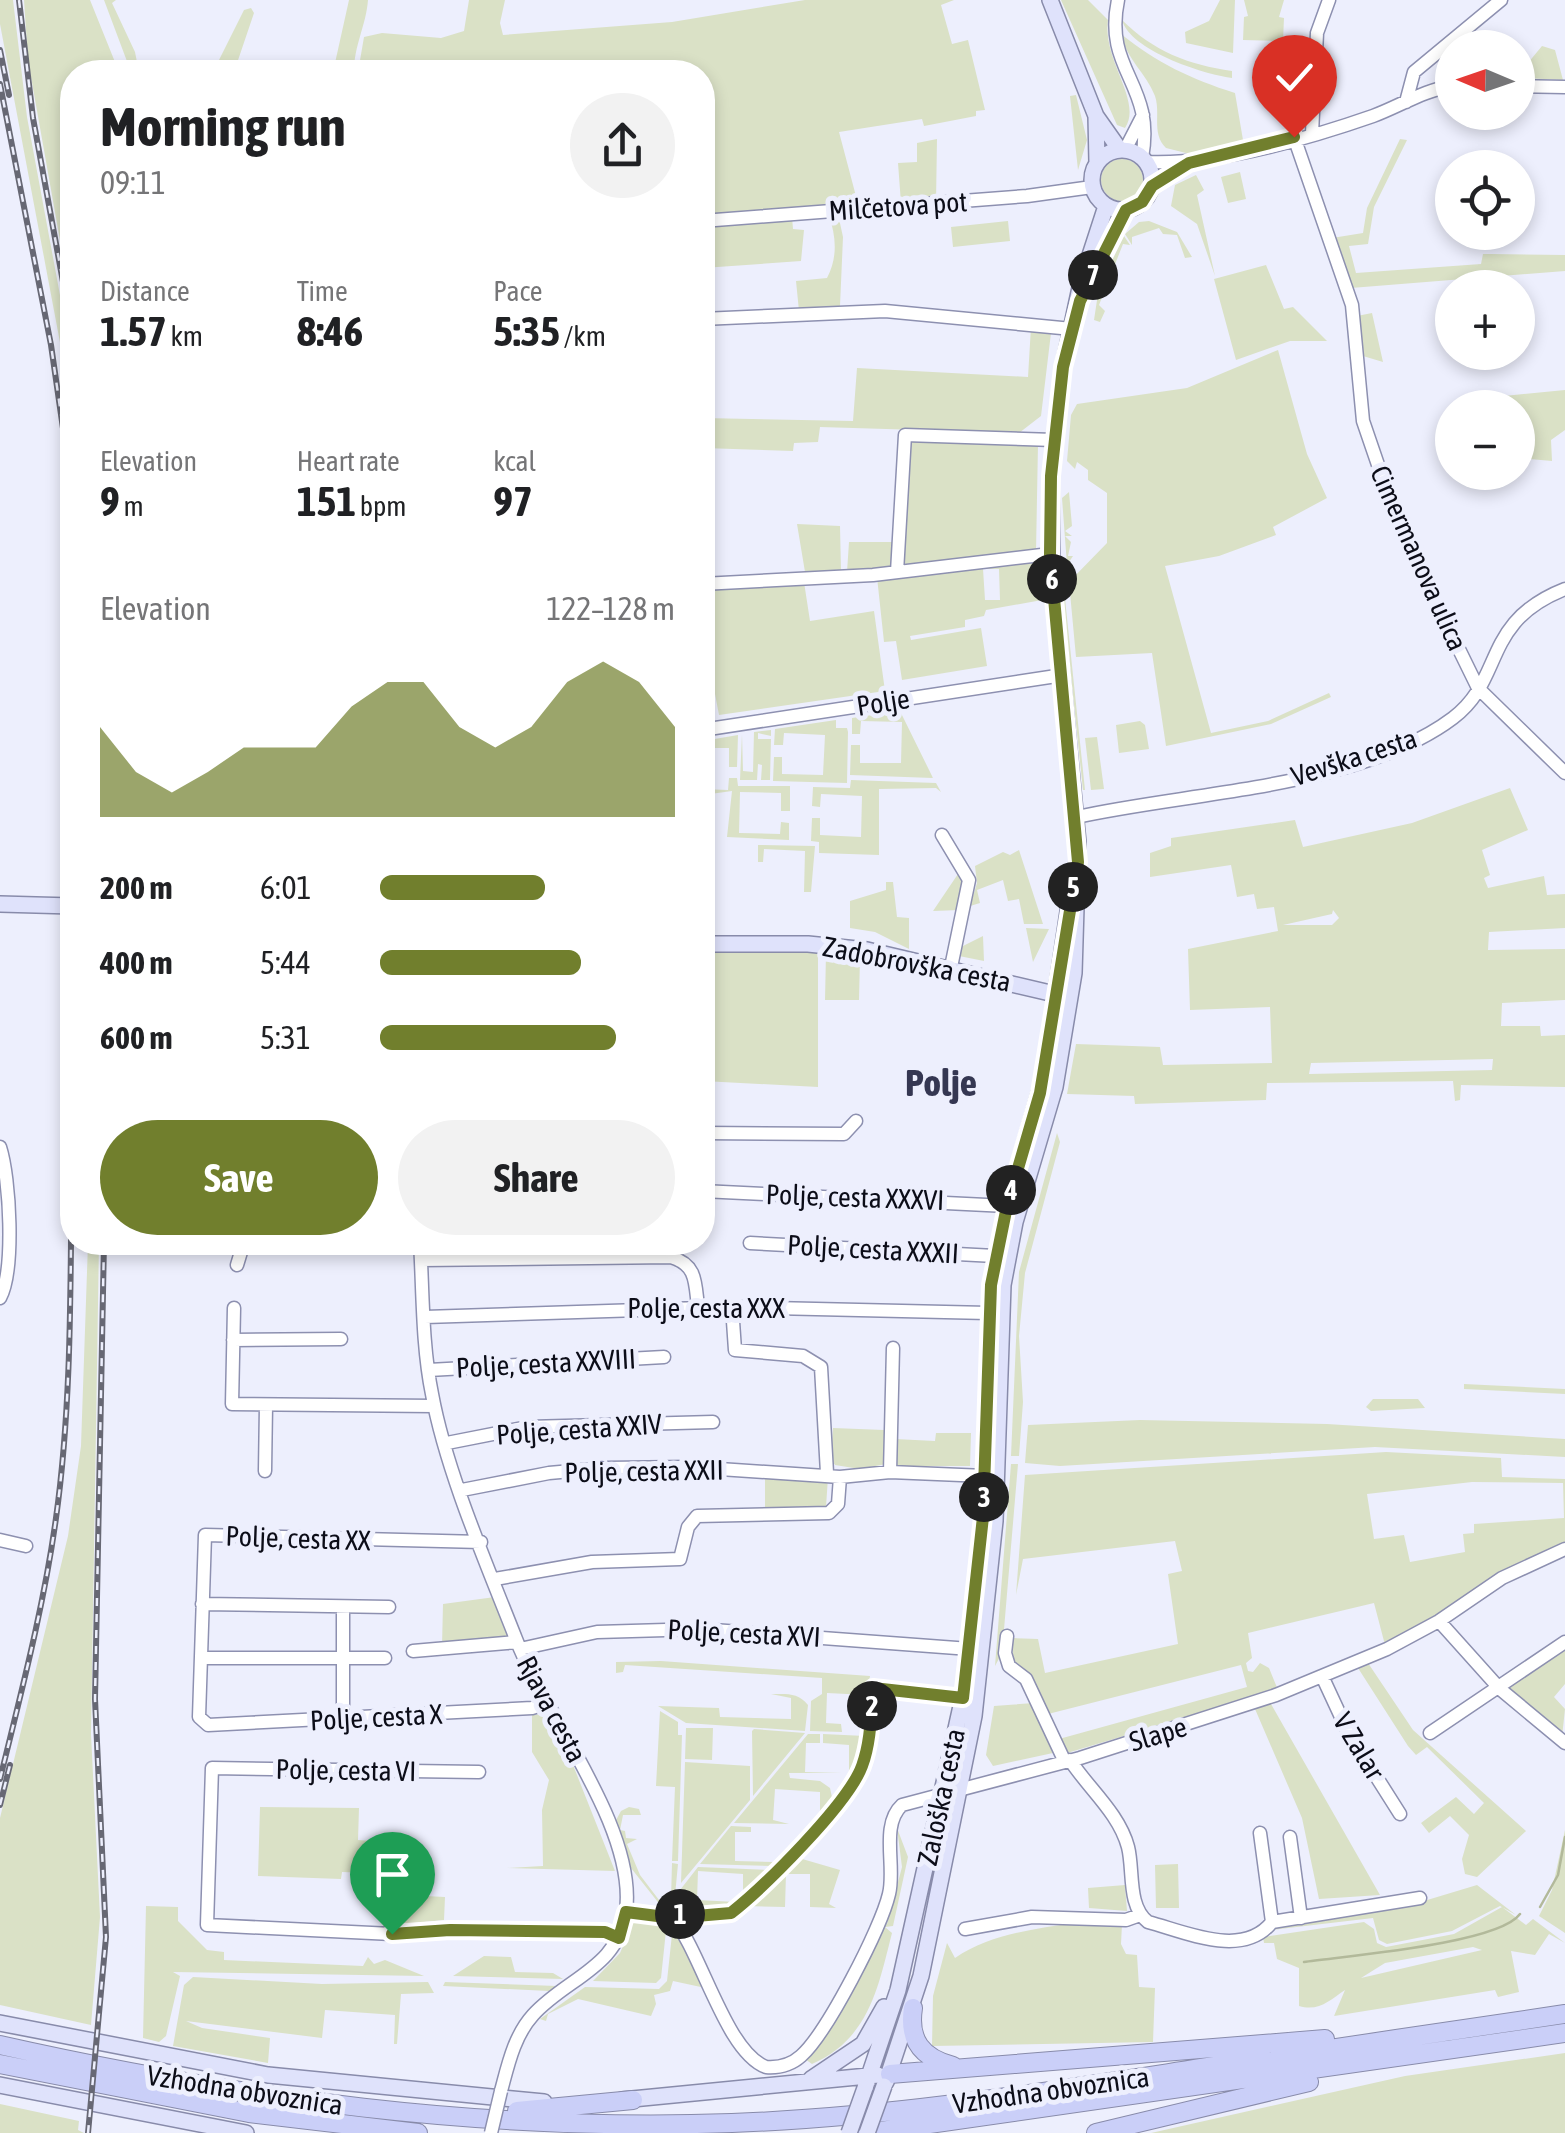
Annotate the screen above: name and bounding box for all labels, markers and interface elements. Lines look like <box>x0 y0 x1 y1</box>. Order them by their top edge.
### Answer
north arrow <box>1435 30 1535 130</box>
map controls <box>1435 30 1535 490</box>
pin <box>1252 35 1337 138</box>
icon: check <box>1267 50 1322 105</box>
button: share <box>570 93 675 198</box>
text: Morning run <box>100 95 346 158</box>
button: locate <box>1435 150 1535 250</box>
text: 09:11 <box>100 164 166 201</box>
street label: Milčetova pot <box>828 185 968 227</box>
pin: 7 <box>1068 250 1118 300</box>
text: 7 <box>1086 259 1100 291</box>
button: + <box>1435 270 1535 370</box>
text: Distance <box>100 275 190 307</box>
text: Time <box>297 275 348 307</box>
text: Pace <box>493 275 543 307</box>
text: 1.57 <box>100 307 167 355</box>
text: 8:46 <box>297 307 363 355</box>
text: 5:35 <box>493 307 560 355</box>
text: km <box>167 320 203 352</box>
text: /km <box>560 320 606 352</box>
button: − <box>1435 390 1535 490</box>
text: Elevation <box>100 445 197 477</box>
text: Heart rate <box>297 445 400 477</box>
text: kcal <box>493 445 536 477</box>
street label: Cimermanova ulica <box>1364 461 1474 655</box>
text: 9 <box>100 477 120 525</box>
text: 151 <box>297 477 356 525</box>
text: 97 <box>493 477 533 525</box>
text: m <box>120 490 144 522</box>
text: bpm <box>356 490 406 522</box>
pin: 6 <box>1027 554 1077 604</box>
text: 6 <box>1045 563 1059 595</box>
text: Elevation <box>100 590 211 627</box>
text: 122–128 m <box>546 590 675 627</box>
street label: Polje <box>854 682 912 722</box>
street label: Vevška cesta <box>1287 722 1421 792</box>
pin: 5 <box>1048 862 1098 912</box>
text: 200 m <box>100 869 173 906</box>
text: 6:01 <box>260 869 311 906</box>
text: 5 <box>1066 871 1080 903</box>
street label: Zadobrovška cesta <box>820 930 1014 998</box>
text: 400 m <box>100 944 173 981</box>
text: 5:44 <box>260 944 311 981</box>
text: 600 m <box>100 1019 173 1056</box>
text: 5:31 <box>260 1019 311 1056</box>
district label: Polje <box>905 1061 977 1104</box>
button: Save <box>100 1120 378 1235</box>
button: Share <box>398 1120 675 1235</box>
pin: 4 <box>986 1165 1036 1215</box>
text: 4 <box>1004 1174 1018 1206</box>
street label: Polje, cesta XXXVI <box>765 1178 945 1216</box>
street label: Polje, cesta XXXII <box>786 1229 960 1269</box>
street label: Polje, cesta XXX <box>627 1292 785 1324</box>
street label: Polje, cesta XXVIII <box>455 1342 637 1384</box>
street label: Polje, cesta XXIV <box>495 1407 663 1451</box>
street label: Polje, cesta XXII <box>564 1454 724 1488</box>
pin: 3 <box>959 1472 1009 1522</box>
text: 3 <box>977 1481 991 1513</box>
street label: Polje, cesta XX <box>225 1519 371 1557</box>
street label: Polje, cesta XVI <box>667 1613 821 1653</box>
street label: Rjava cesta <box>511 1650 593 1768</box>
pin: 2 <box>847 1681 897 1731</box>
text: 2 <box>865 1690 879 1722</box>
street label: Polje, cesta X <box>309 1698 443 1736</box>
street label: V Zalar <box>1327 1707 1392 1786</box>
street label: Slape <box>1125 1710 1191 1758</box>
street label: Zaloška cesta <box>911 1726 971 1868</box>
street label: Polje, cesta VI <box>275 1753 417 1787</box>
pin <box>350 1832 435 1935</box>
icon: arrive <box>365 1847 420 1902</box>
pin: 1 <box>655 1889 705 1939</box>
text: 1 <box>673 1898 687 1930</box>
street label: Vzhodna obvoznica <box>145 2059 345 2121</box>
street label: Vzhodna obvoznica <box>951 2060 1151 2120</box>

